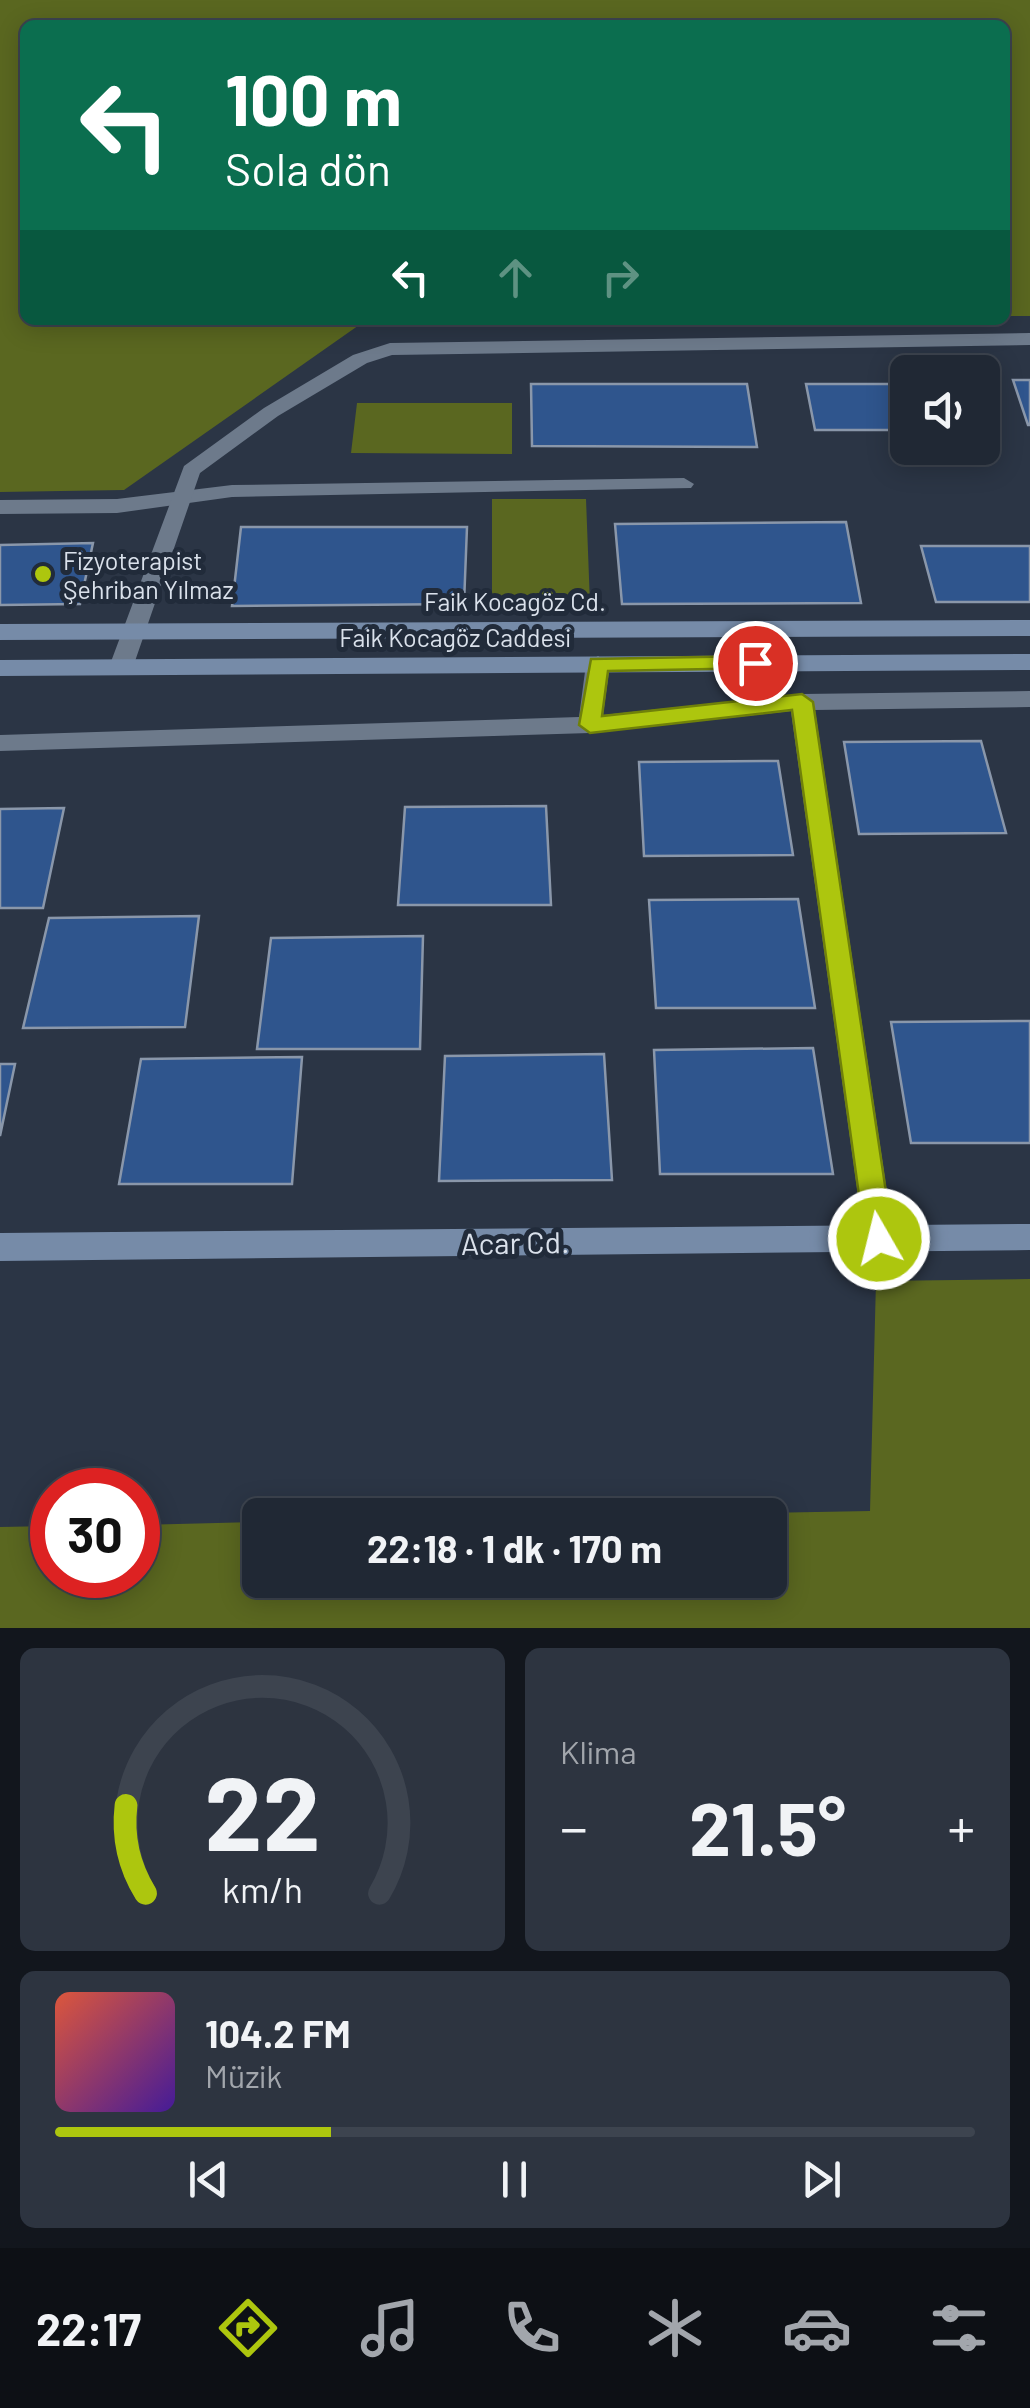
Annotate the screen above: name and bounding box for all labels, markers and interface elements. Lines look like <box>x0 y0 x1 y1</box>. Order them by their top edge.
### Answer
text: 100 m <box>225 56 402 140</box>
icon: left <box>60 60 190 190</box>
text: Sola dön <box>225 141 391 195</box>
icon: left <box>383 250 438 305</box>
icon: ahead <box>488 250 543 305</box>
icon: right <box>593 250 648 305</box>
map controls <box>890 355 1000 465</box>
button: sound <box>890 355 1000 465</box>
place label: Fizyoterapist Şehriban Yılmaz <box>63 545 234 604</box>
marker: Fizyoterapist Şehriban Yılmaz <box>32 563 54 585</box>
street label: Faik Kocagöz Cd. <box>424 586 606 616</box>
pin <box>713 621 798 706</box>
street label: Faik Kocagöz Caddesi <box>339 622 571 652</box>
icon: arrive <box>728 636 783 691</box>
position arrow <box>827 1187 931 1291</box>
street label: Acar Cd. <box>460 1223 570 1261</box>
speed limit sign: 30 <box>30 1468 160 1598</box>
text: 22:18 · 1 dk · 170 m <box>367 1525 662 1571</box>
text: Klima <box>560 1732 637 1770</box>
text: 22 <box>204 1747 321 1872</box>
text: 21.5° <box>689 1781 846 1871</box>
text: − <box>560 1793 588 1859</box>
text: + <box>947 1793 975 1859</box>
text: km/h <box>222 1867 303 1910</box>
text: 104.2 FM <box>205 2010 351 2056</box>
text: Müzik <box>205 2056 282 2094</box>
icon: previous <box>181 2152 236 2207</box>
icon: pause <box>487 2152 542 2207</box>
icon: next <box>794 2152 849 2207</box>
icon: directions <box>213 2293 283 2363</box>
icon: music <box>355 2293 425 2363</box>
icon: phone <box>497 2293 567 2363</box>
icon: climate <box>640 2293 710 2363</box>
icon: car <box>782 2293 852 2363</box>
icon: filters <box>924 2293 994 2363</box>
text: 22:17 <box>36 2301 141 2355</box>

